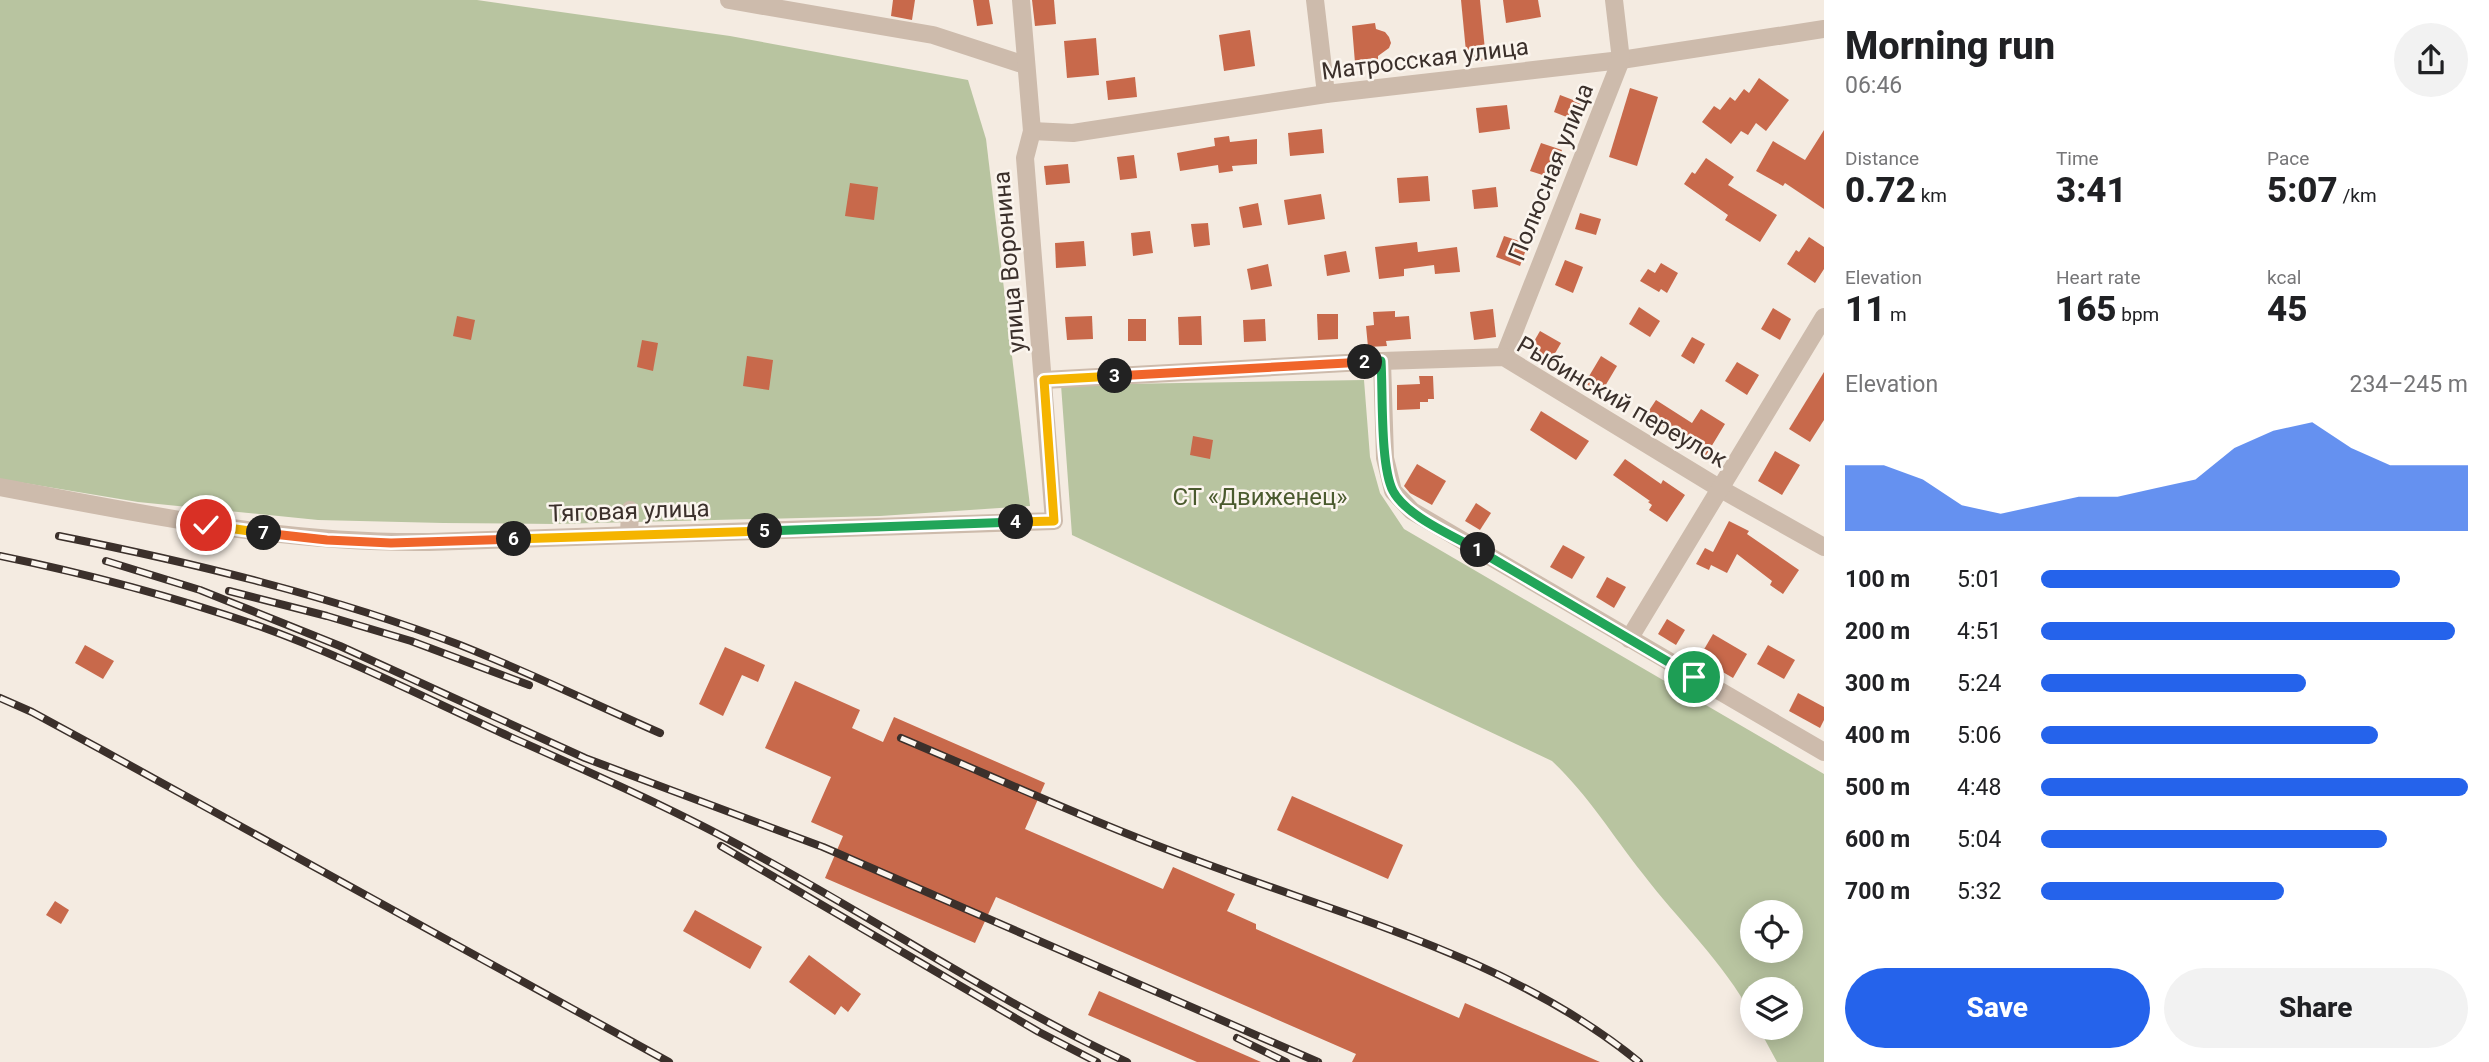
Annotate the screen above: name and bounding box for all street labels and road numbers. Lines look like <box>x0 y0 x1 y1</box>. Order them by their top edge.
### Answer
street label: Матросская улица <box>1320 32 1530 86</box>
street label: Полюсная улица <box>1503 79 1599 265</box>
street label: улица Воронина <box>987 170 1031 354</box>
street label: Рыбинский переулок <box>1512 330 1732 474</box>
street label: Тяговая улица <box>548 494 710 528</box>

